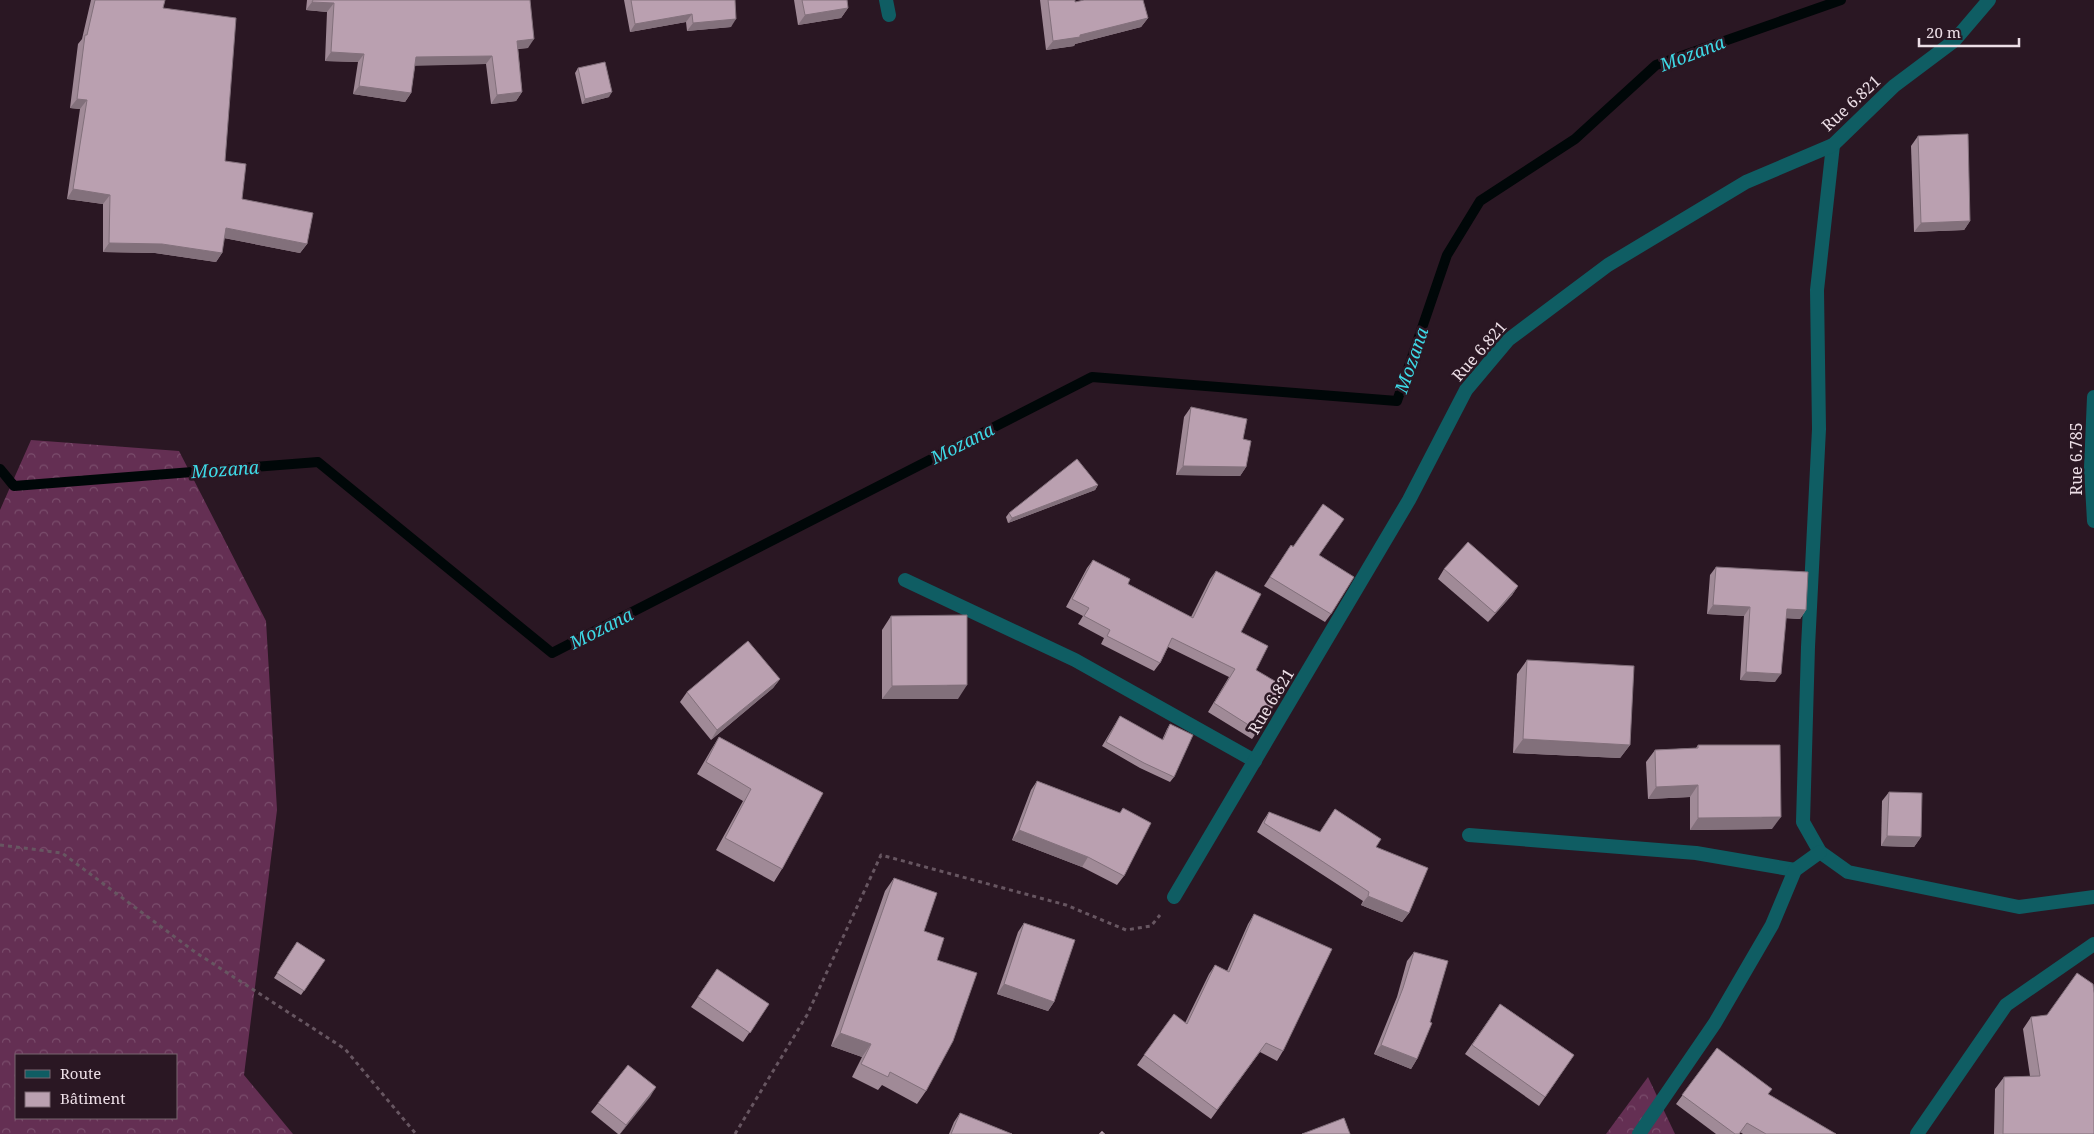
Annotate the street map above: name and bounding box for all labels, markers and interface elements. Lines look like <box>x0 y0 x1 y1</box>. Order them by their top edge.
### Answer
scale bar <box>1919 15 2019 47</box>
text: 20 m <box>1926 22 1961 42</box>
water label: Mozana <box>1655 29 1729 77</box>
street label: Rue 6.821 <box>1817 70 1885 136</box>
street label: Rue 6.821 <box>1447 316 1511 386</box>
water label: Mozana <box>1388 323 1434 397</box>
water label: Mozana <box>925 417 998 470</box>
street label: Rue 6.785 <box>2065 422 2087 496</box>
water label: Mozana <box>189 455 260 483</box>
water label: Mozana <box>564 602 637 655</box>
street label: Rue 6.821 <box>1243 664 1299 738</box>
legend <box>15 1054 178 1119</box>
text: Route <box>60 1063 101 1083</box>
text: Bâtiment <box>60 1088 126 1108</box>

